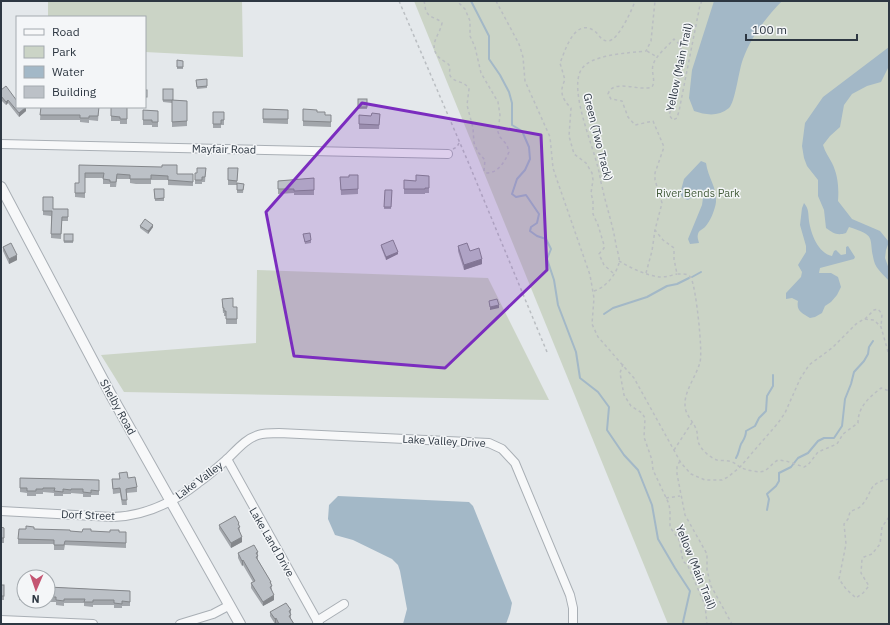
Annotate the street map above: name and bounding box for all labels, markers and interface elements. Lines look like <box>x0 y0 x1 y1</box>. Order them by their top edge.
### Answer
legend <box>16 16 146 108</box>
scale bar <box>746 16 857 42</box>
street label: Yellow (Main Trail) <box>663 21 695 113</box>
text: 100 m <box>752 22 787 37</box>
text: Road <box>52 24 80 39</box>
text: Park <box>52 44 77 59</box>
text: Water <box>52 64 85 79</box>
text: Building <box>52 84 97 99</box>
street label: Green (Two Track) <box>580 92 616 182</box>
street label: Mayfair Road <box>192 141 256 157</box>
park label: River Bends Park <box>656 186 740 200</box>
street label: Shelby Road <box>97 377 139 437</box>
street label: Lake Valley Drive <box>402 432 486 450</box>
street label: Lake Valley <box>173 458 226 502</box>
street label: Lake Land Drive <box>247 505 297 579</box>
street label: Dorf Street <box>61 507 115 523</box>
street label: Yellow (Main Trail) <box>673 523 719 611</box>
north arrow <box>16 569 56 609</box>
text: N <box>31 592 40 606</box>

